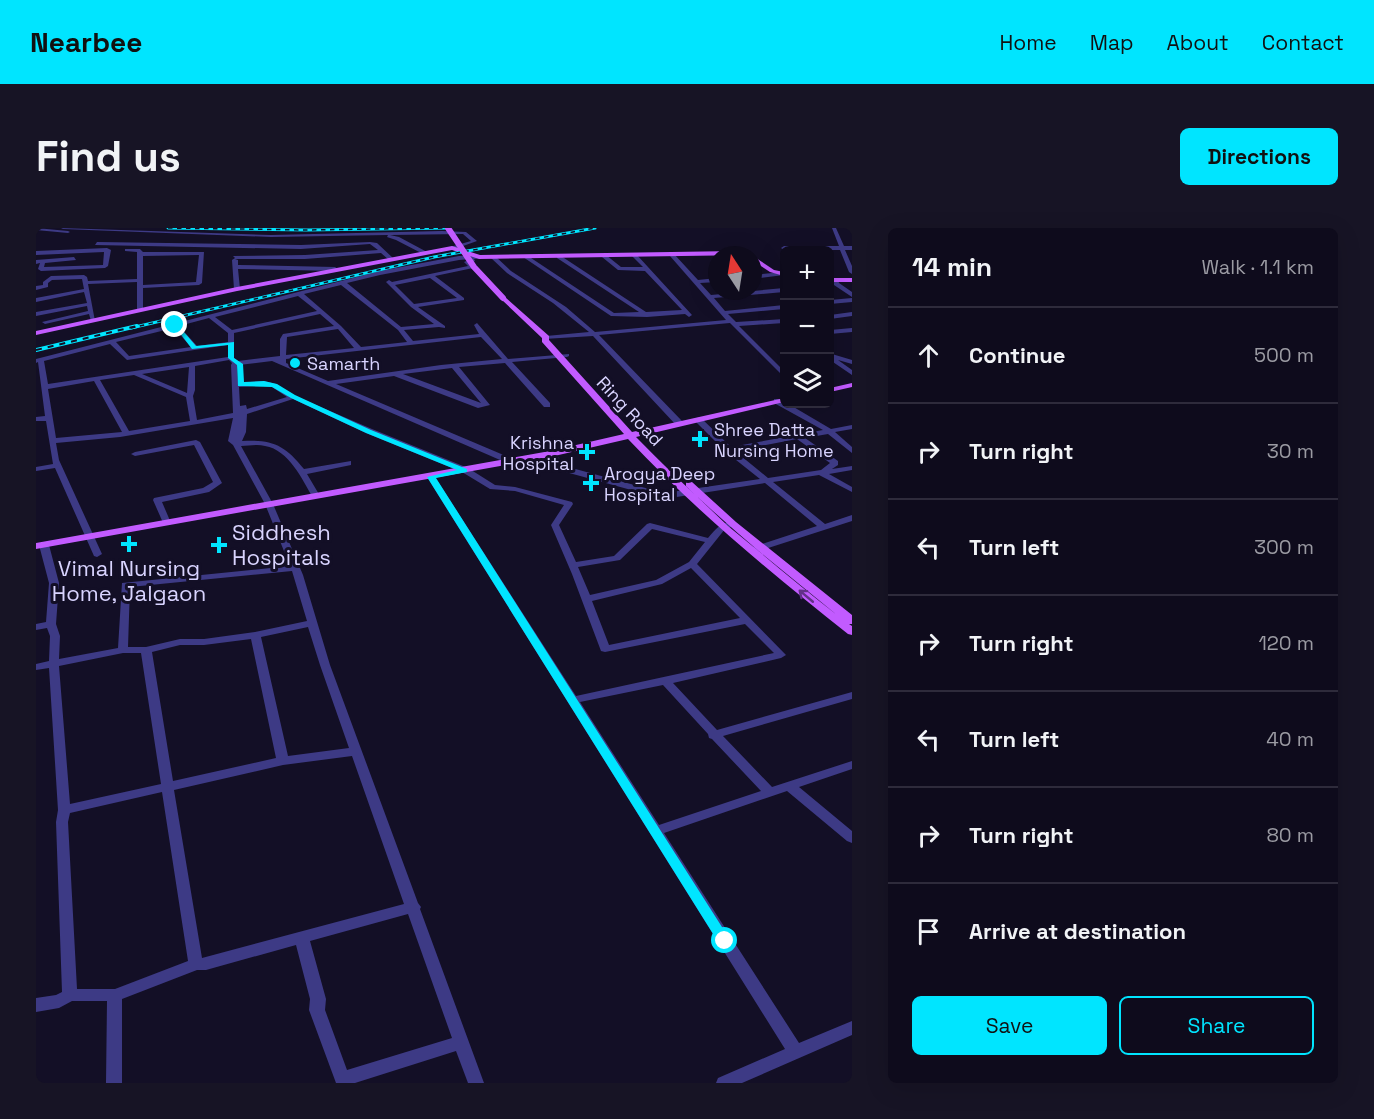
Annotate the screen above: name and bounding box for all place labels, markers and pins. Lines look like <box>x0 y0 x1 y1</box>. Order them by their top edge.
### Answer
place label: Samarth <box>307 352 380 375</box>
marker: Samarth <box>288 356 302 370</box>
place label: Shree Datta Nursing Home <box>714 418 834 462</box>
marker: Shree Datta Nursing Home <box>691 430 709 448</box>
place label: Krishna Hospital <box>503 431 574 475</box>
marker: Krishna Hospital <box>578 443 596 461</box>
place label: Arogya Deep Hospital <box>604 462 715 506</box>
marker: Arogya Deep Hospital <box>582 474 600 492</box>
place label: Siddhesh Hospitals <box>232 518 331 571</box>
marker: Vimal Nursing Home, Jalgaon <box>120 535 138 553</box>
marker: Siddhesh Hospitals <box>210 536 228 554</box>
place label: Vimal Nursing Home, Jalgaon <box>52 554 206 607</box>

